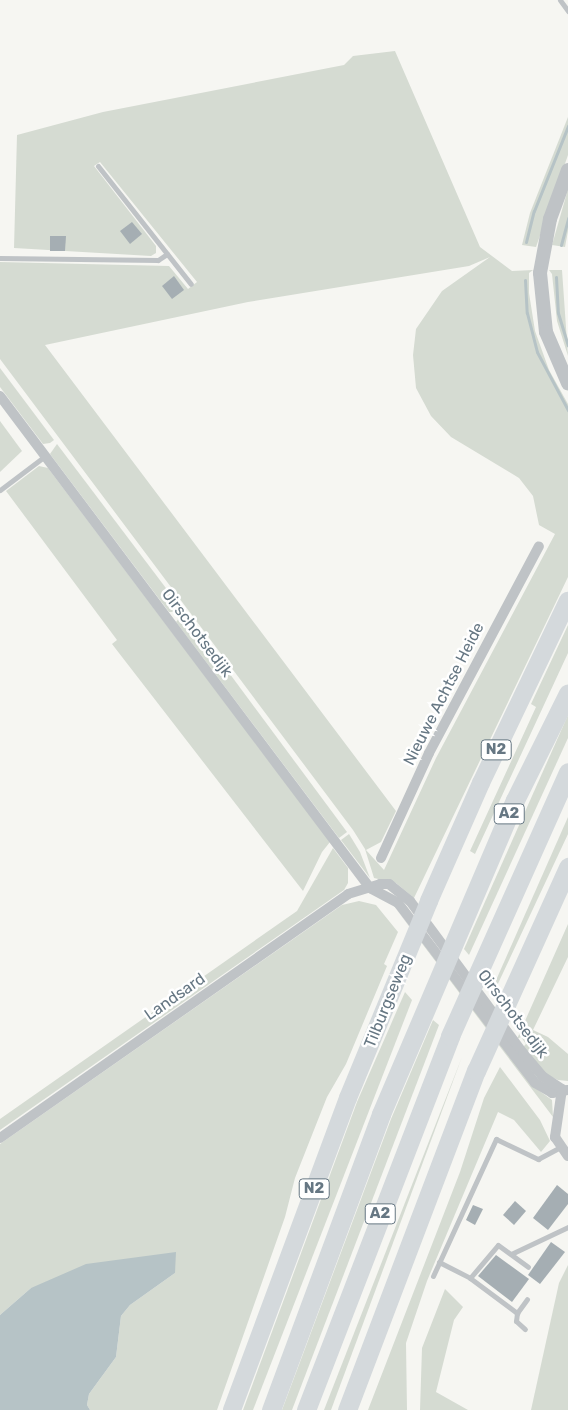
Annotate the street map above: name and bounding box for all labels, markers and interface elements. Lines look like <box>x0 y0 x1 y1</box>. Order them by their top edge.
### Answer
street label: Oirschotsedijk <box>158 585 236 681</box>
street label: Nieuwe Achtse Heide <box>400 619 488 769</box>
road number: N2 <box>480 738 512 762</box>
road number: A2 <box>493 802 525 826</box>
street label: Tilburgseweg <box>360 951 416 1051</box>
street label: Oirschotsedijk <box>474 966 552 1062</box>
street label: Landsard <box>141 969 209 1025</box>
road number: N2 <box>298 1176 330 1202</box>
road number: A2 <box>364 1202 396 1226</box>

